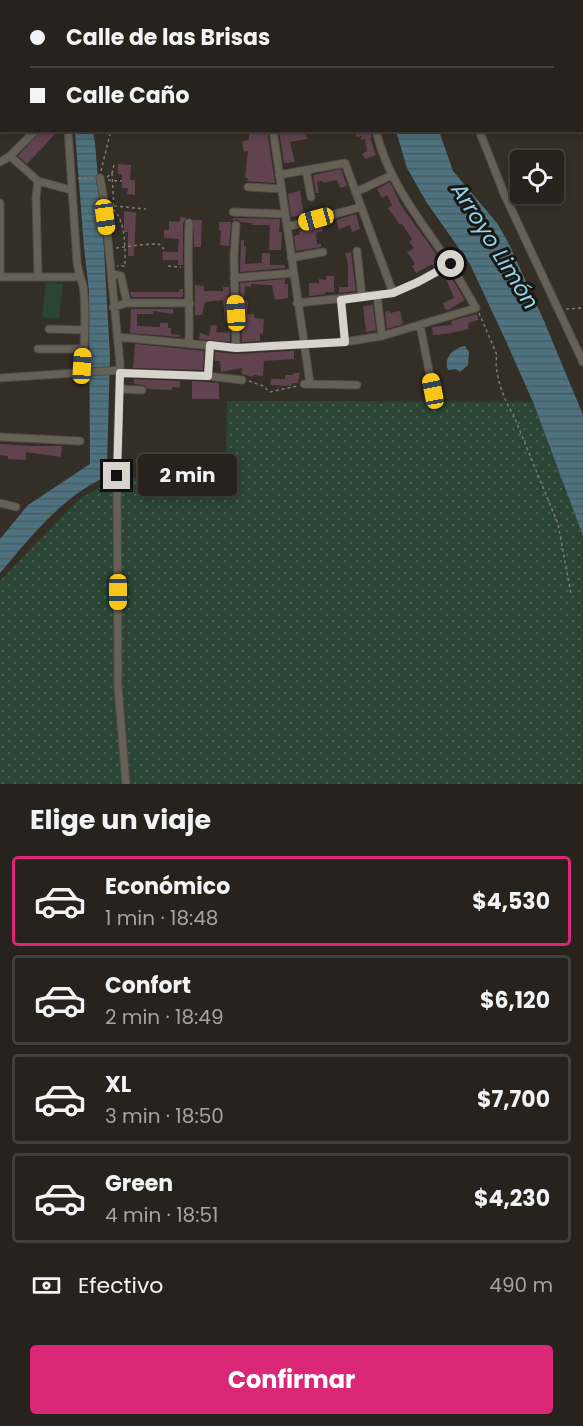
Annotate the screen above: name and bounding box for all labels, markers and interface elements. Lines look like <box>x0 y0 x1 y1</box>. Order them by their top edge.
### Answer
text: Calle de las Brisas <box>66 22 270 53</box>
text: Calle Caño <box>66 80 189 111</box>
map controls <box>510 150 564 204</box>
button: locate <box>510 150 564 204</box>
water label: Arroyo Limón <box>443 176 546 315</box>
car <box>94 198 116 236</box>
car <box>296 206 336 232</box>
route start <box>437 250 464 277</box>
car <box>226 295 246 331</box>
car <box>72 348 92 384</box>
car <box>421 372 445 410</box>
callout: 2 min <box>138 455 237 497</box>
text: 2 min <box>159 461 216 489</box>
route end <box>103 462 130 489</box>
car <box>109 574 127 610</box>
text: Elige un viaje <box>30 801 211 838</box>
text: Económico <box>105 871 230 902</box>
icon: car <box>33 874 87 928</box>
text: $4,530 <box>472 886 550 917</box>
text: 1 min · 18:48 <box>105 904 218 932</box>
text: Confort <box>105 970 191 1001</box>
icon: car <box>33 973 87 1027</box>
text: $6,120 <box>480 985 550 1016</box>
text: 2 min · 18:49 <box>105 1003 224 1031</box>
text: XL <box>105 1069 131 1100</box>
icon: car <box>33 1072 87 1126</box>
text: $7,700 <box>477 1084 550 1115</box>
text: 3 min · 18:50 <box>105 1102 224 1130</box>
text: Green <box>105 1168 173 1199</box>
icon: car <box>33 1171 87 1225</box>
text: $4,230 <box>474 1183 550 1214</box>
text: 4 min · 18:51 <box>105 1201 218 1229</box>
icon: cash <box>30 1269 63 1302</box>
text: Efectivo <box>78 1270 163 1301</box>
text: 490 m <box>489 1271 553 1299</box>
button: Confirmar <box>30 1345 553 1414</box>

